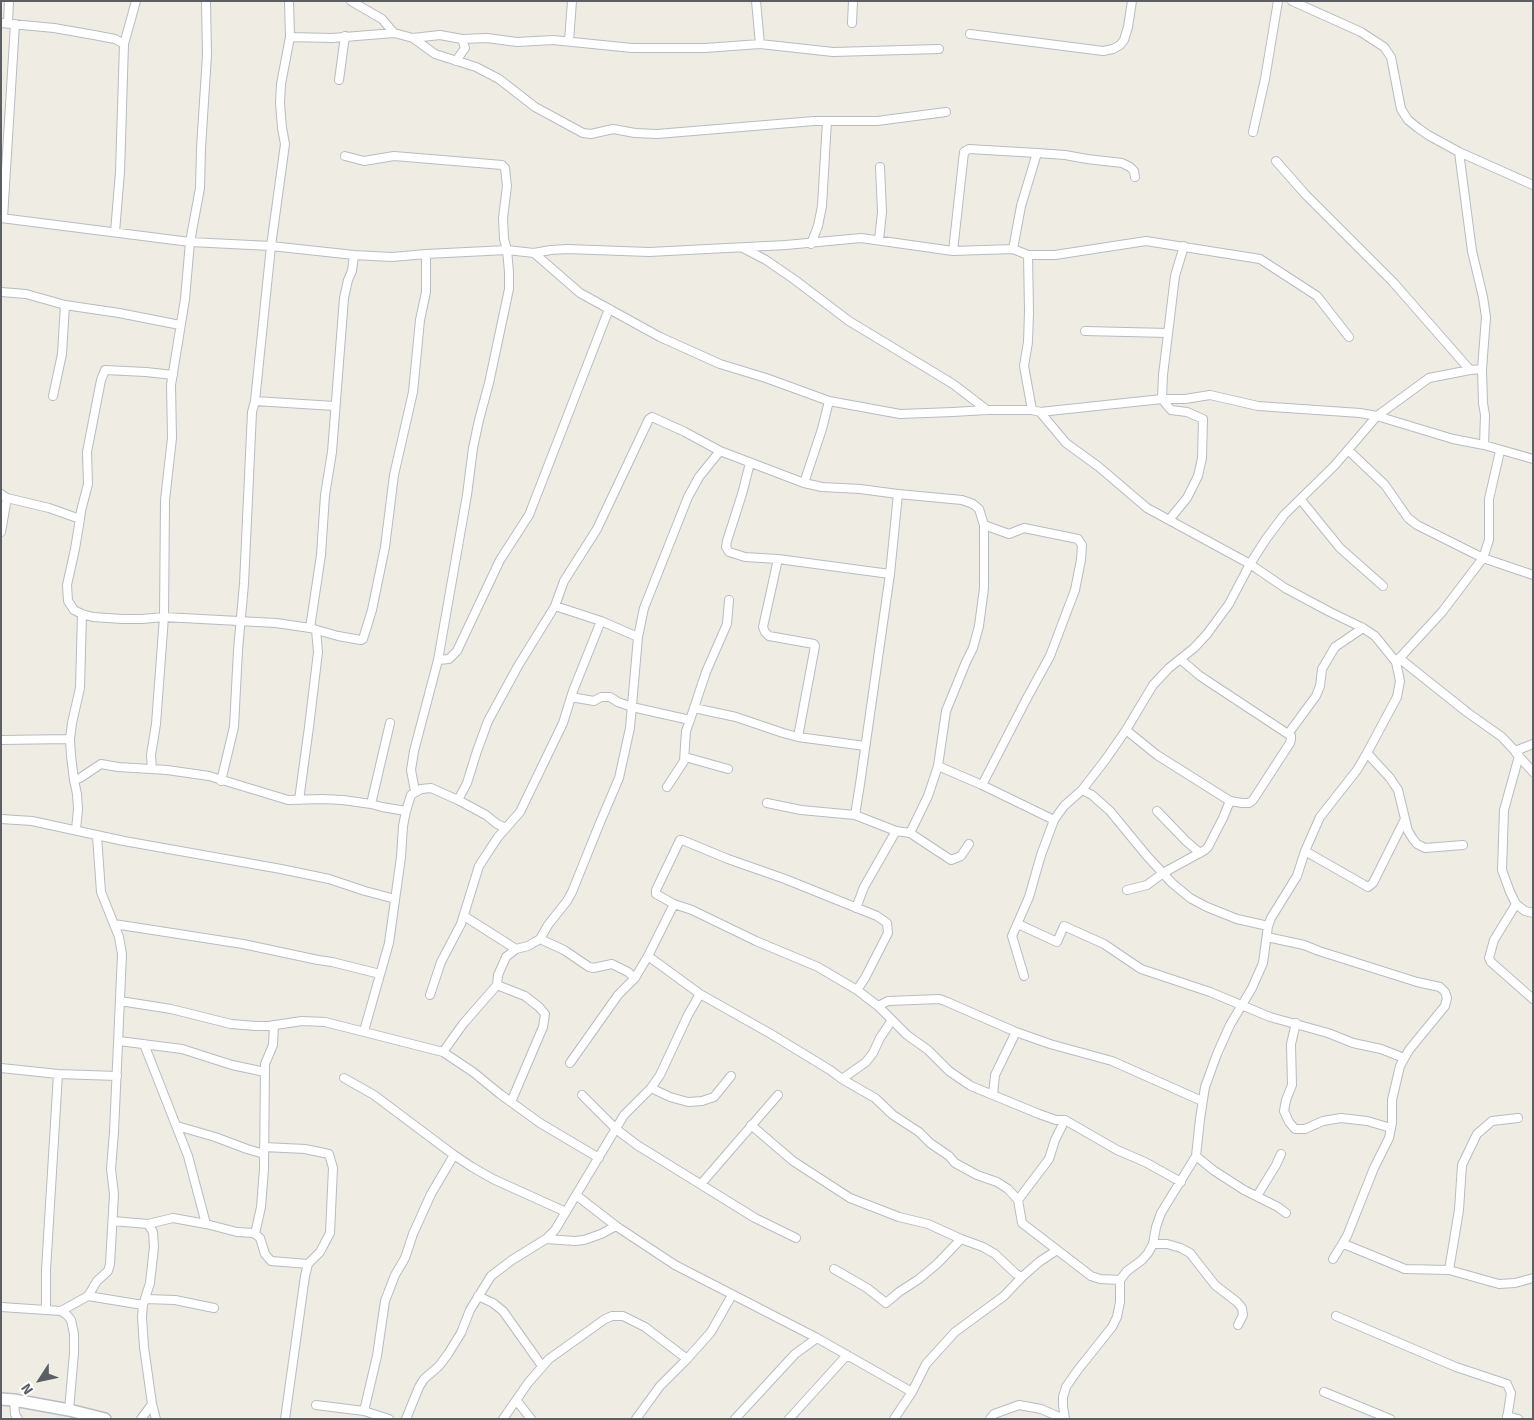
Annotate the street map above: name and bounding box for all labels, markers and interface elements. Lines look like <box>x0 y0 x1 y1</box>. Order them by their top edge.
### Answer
north arrow <box>15 1355 65 1405</box>
text: N <box>18 1380 37 1398</box>

